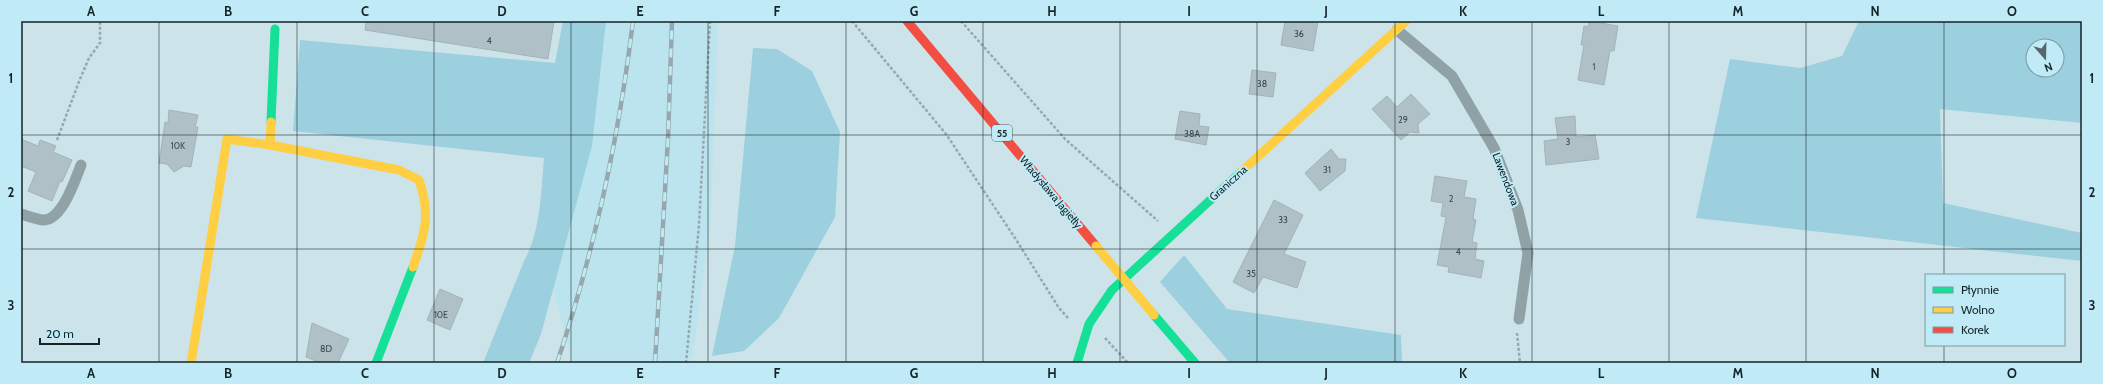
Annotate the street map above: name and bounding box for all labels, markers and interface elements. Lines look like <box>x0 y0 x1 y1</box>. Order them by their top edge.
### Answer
text: A <box>87 3 96 19</box>
text: B <box>224 3 232 19</box>
text: C <box>361 3 369 19</box>
text: D <box>497 3 507 19</box>
text: E <box>636 3 644 19</box>
text: F <box>774 3 781 19</box>
text: G <box>910 3 919 19</box>
text: H <box>1047 3 1057 19</box>
text: I <box>1187 3 1191 19</box>
text: J <box>1323 3 1328 19</box>
text: K <box>1459 3 1468 19</box>
text: L <box>1598 3 1605 19</box>
text: M <box>1733 3 1744 19</box>
text: N <box>1870 3 1880 19</box>
text: O <box>2007 3 2017 19</box>
house number: 36 <box>1294 28 1304 39</box>
house number: 4 <box>486 35 492 46</box>
north arrow <box>2025 38 2065 78</box>
text: N <box>2042 59 2054 75</box>
house number: 1 <box>1593 61 1596 72</box>
text: 1 <box>9 70 13 86</box>
text: 1 <box>2090 70 2094 86</box>
house number: 38 <box>1257 78 1267 89</box>
house number: 29 <box>1398 114 1408 125</box>
road number: 55 <box>992 125 1012 141</box>
house number: 38A <box>1184 128 1200 139</box>
house number: 3 <box>1566 136 1571 147</box>
house number: 10K <box>171 140 186 151</box>
street label: Lawendowa <box>1489 151 1523 208</box>
street label: Władysława Jagiełły <box>1017 153 1086 231</box>
street label: Graniczna <box>1206 162 1250 204</box>
house number: 31 <box>1323 164 1331 175</box>
text: 2 <box>8 184 15 200</box>
text: 2 <box>2089 184 2096 200</box>
house number: 2 <box>1449 193 1454 204</box>
house number: 33 <box>1278 214 1288 225</box>
house number: 4 <box>1455 246 1461 257</box>
house number: 35 <box>1246 268 1256 279</box>
legend <box>1925 274 2065 346</box>
text: Płynnie <box>1961 282 1999 297</box>
text: 3 <box>7 297 15 313</box>
text: 3 <box>2088 297 2096 313</box>
text: Wolno <box>1961 302 1995 317</box>
house number: 10E <box>434 309 448 320</box>
scale bar <box>40 320 99 346</box>
text: Korek <box>1961 322 1990 337</box>
text: 20 m <box>46 326 74 341</box>
house number: 8D <box>320 343 332 354</box>
text: A <box>87 365 96 381</box>
text: B <box>224 365 232 381</box>
text: C <box>361 365 369 381</box>
text: D <box>497 365 507 381</box>
text: E <box>636 365 644 381</box>
text: F <box>774 365 781 381</box>
text: G <box>910 365 919 381</box>
text: H <box>1047 365 1057 381</box>
text: I <box>1187 365 1191 381</box>
text: J <box>1323 365 1328 381</box>
text: K <box>1459 365 1468 381</box>
text: L <box>1598 365 1605 381</box>
text: M <box>1733 365 1744 381</box>
text: N <box>1870 365 1880 381</box>
text: O <box>2007 365 2017 381</box>

